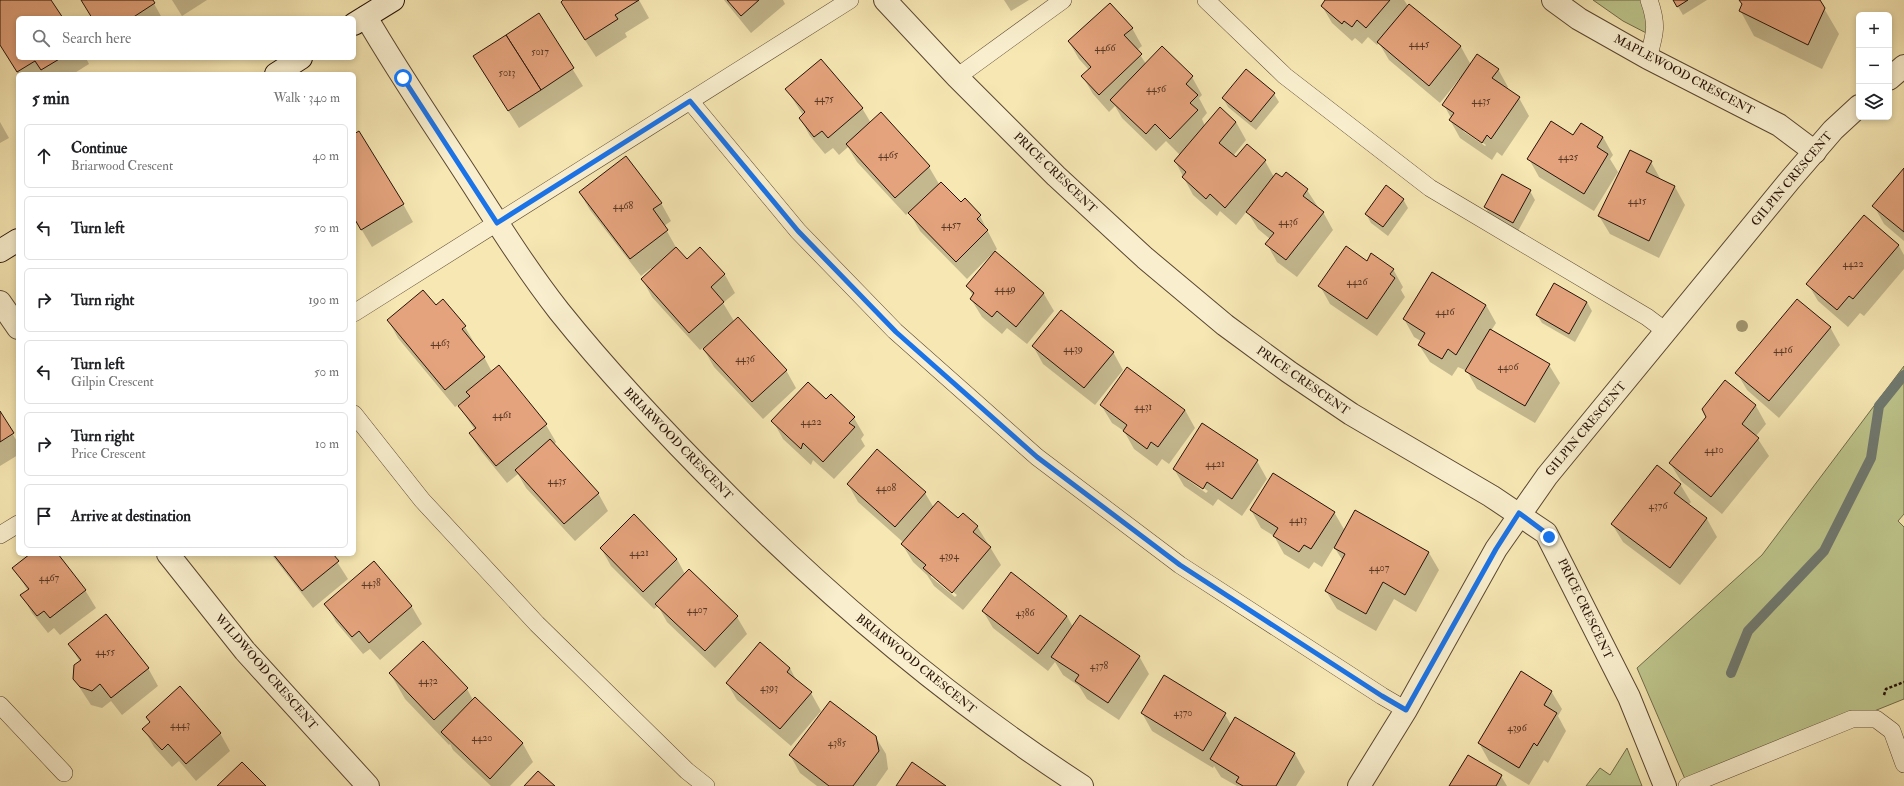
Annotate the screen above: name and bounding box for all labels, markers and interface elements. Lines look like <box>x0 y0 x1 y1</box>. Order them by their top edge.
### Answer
map controls <box>1856 12 1892 120</box>
button: + <box>1856 12 1892 48</box>
search box <box>16 16 356 60</box>
icon: search <box>30 27 52 49</box>
text: Search here <box>62 29 131 48</box>
street label: MAPLEWOOD CRESCENT <box>1611 32 1757 119</box>
house number: 4445 <box>1409 38 1430 50</box>
house number: 4466 <box>1095 42 1116 54</box>
house number: 5017 <box>531 46 549 58</box>
button: − <box>1856 48 1892 84</box>
house number: 5013 <box>499 67 516 79</box>
route start <box>394 69 412 87</box>
house number: 4456 <box>1146 83 1167 95</box>
button: layers <box>1856 84 1892 120</box>
text: 5 min <box>32 88 70 109</box>
text: Walk · 340 m <box>274 90 340 106</box>
house number: 4475 <box>814 93 834 105</box>
house number: 4435 <box>1471 95 1491 107</box>
street label: PRICE CRESCENT <box>1010 129 1100 217</box>
street label: GILPIN CRESCENT <box>1748 129 1836 229</box>
text: Continue <box>71 139 127 158</box>
icon: ahead <box>33 145 55 167</box>
text: 40 m <box>313 148 339 164</box>
house number: 4465 <box>878 149 899 161</box>
house number: 4425 <box>1558 151 1579 163</box>
text: Briarwood Crescent <box>71 158 173 174</box>
house number: 4415 <box>1628 195 1647 207</box>
house number: 4468 <box>613 200 634 212</box>
house number: 4436 <box>1278 216 1299 228</box>
icon: left <box>33 217 55 239</box>
text: Turn left <box>71 219 125 238</box>
house number: 4457 <box>941 219 961 231</box>
text: 50 m <box>314 220 339 236</box>
house number: 4422 <box>1843 258 1863 270</box>
house number: 4426 <box>1347 276 1368 288</box>
house number: 4449 <box>994 283 1016 295</box>
icon: right <box>33 289 55 311</box>
text: Turn right <box>71 291 134 310</box>
text: 190 m <box>308 292 339 308</box>
house number: 4416 <box>1435 306 1456 318</box>
house number: 4463 <box>430 337 450 349</box>
house number: 4439 <box>1063 343 1083 355</box>
street label: PRICE CRESCENT <box>1254 343 1353 419</box>
house number: 4416 <box>1773 344 1794 356</box>
house number: 4436 <box>735 353 756 365</box>
text: Turn left <box>71 355 125 374</box>
icon: left <box>33 361 55 383</box>
house number: 4406 <box>1498 361 1519 373</box>
text: 50 m <box>314 364 339 380</box>
text: Gilpin Crescent <box>71 374 154 390</box>
street label: GILPIN CRESCENT <box>1542 379 1630 479</box>
street label: BRIARWOOD CRESCENT <box>620 385 736 503</box>
house number: 4431 <box>1134 401 1153 413</box>
house number: 4461 <box>492 409 512 421</box>
house number: 4422 <box>801 416 821 428</box>
text: Turn right <box>71 427 134 446</box>
icon: right <box>33 433 55 455</box>
text: 10 m <box>315 436 339 452</box>
house number: 4410 <box>1704 444 1724 456</box>
text: Price Crescent <box>71 446 146 462</box>
house number: 4421 <box>1205 458 1225 470</box>
house number: 4435 <box>547 475 567 487</box>
house number: 4408 <box>876 482 897 494</box>
house number: 4376 <box>1649 500 1668 512</box>
icon: arrive <box>33 505 55 527</box>
text: Arrive at destination <box>71 507 191 526</box>
house number: 4413 <box>1289 514 1307 526</box>
route end <box>1540 528 1558 546</box>
house number: 4421 <box>629 547 649 559</box>
house number: 4394 <box>939 550 959 562</box>
street label: PRICE CRESCENT <box>1554 556 1616 662</box>
house number: 4407 <box>1369 562 1390 574</box>
house number: 4467 <box>39 572 60 584</box>
house number: 4438 <box>361 577 381 589</box>
house number: 4407 <box>687 604 708 616</box>
house number: 4386 <box>1016 607 1035 619</box>
street label: WILDWOOD CRESCENT <box>211 610 321 733</box>
street label: BRIARWOOD CRESCENT <box>853 611 979 717</box>
house number: 4455 <box>95 646 115 658</box>
house number: 4378 <box>1090 660 1109 672</box>
house number: 4432 <box>418 675 438 687</box>
house number: 4393 <box>760 682 778 694</box>
house number: 4370 <box>1174 707 1192 719</box>
house number: 4443 <box>170 719 190 731</box>
house number: 4396 <box>1507 722 1528 734</box>
house number: 4420 <box>472 732 492 744</box>
house number: 4385 <box>828 737 847 749</box>

